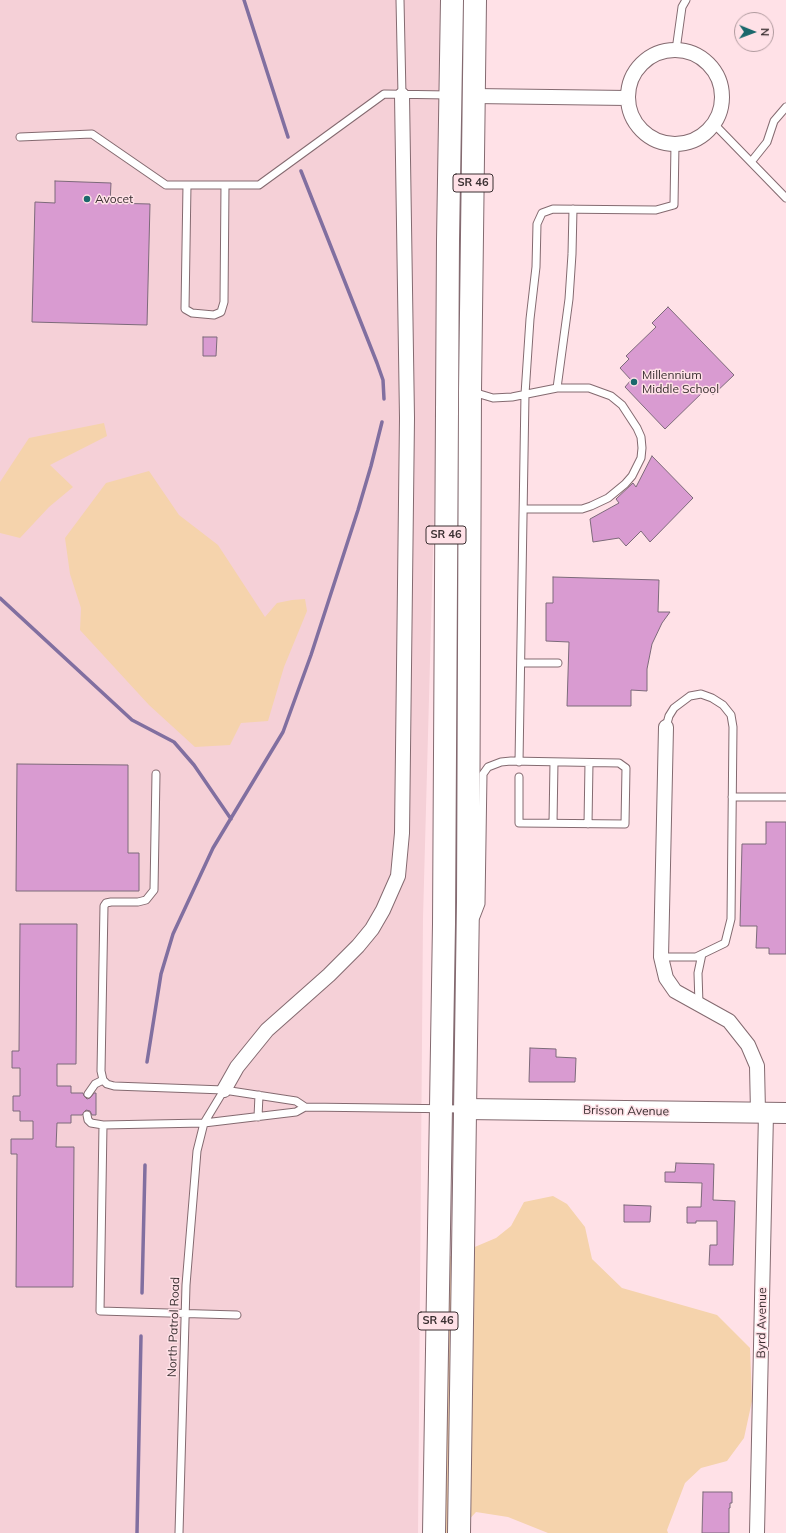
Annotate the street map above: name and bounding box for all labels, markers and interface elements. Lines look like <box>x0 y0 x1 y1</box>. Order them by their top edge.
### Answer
north arrow <box>734 12 774 52</box>
text: N <box>758 28 772 36</box>
road number: SR 46 <box>453 174 493 192</box>
place label: Avocet <box>95 192 133 206</box>
marker: Avocet <box>82 194 92 204</box>
place label: Millennium Middle School <box>642 368 719 396</box>
marker: Millennium Middle School <box>629 377 639 387</box>
road number: SR 46 <box>426 526 466 544</box>
street label: Brisson Avenue <box>583 1103 669 1119</box>
street label: North Patrol Road <box>165 1277 183 1377</box>
street label: Byrd Avenue <box>754 1287 770 1359</box>
road number: SR 46 <box>418 1312 458 1330</box>

